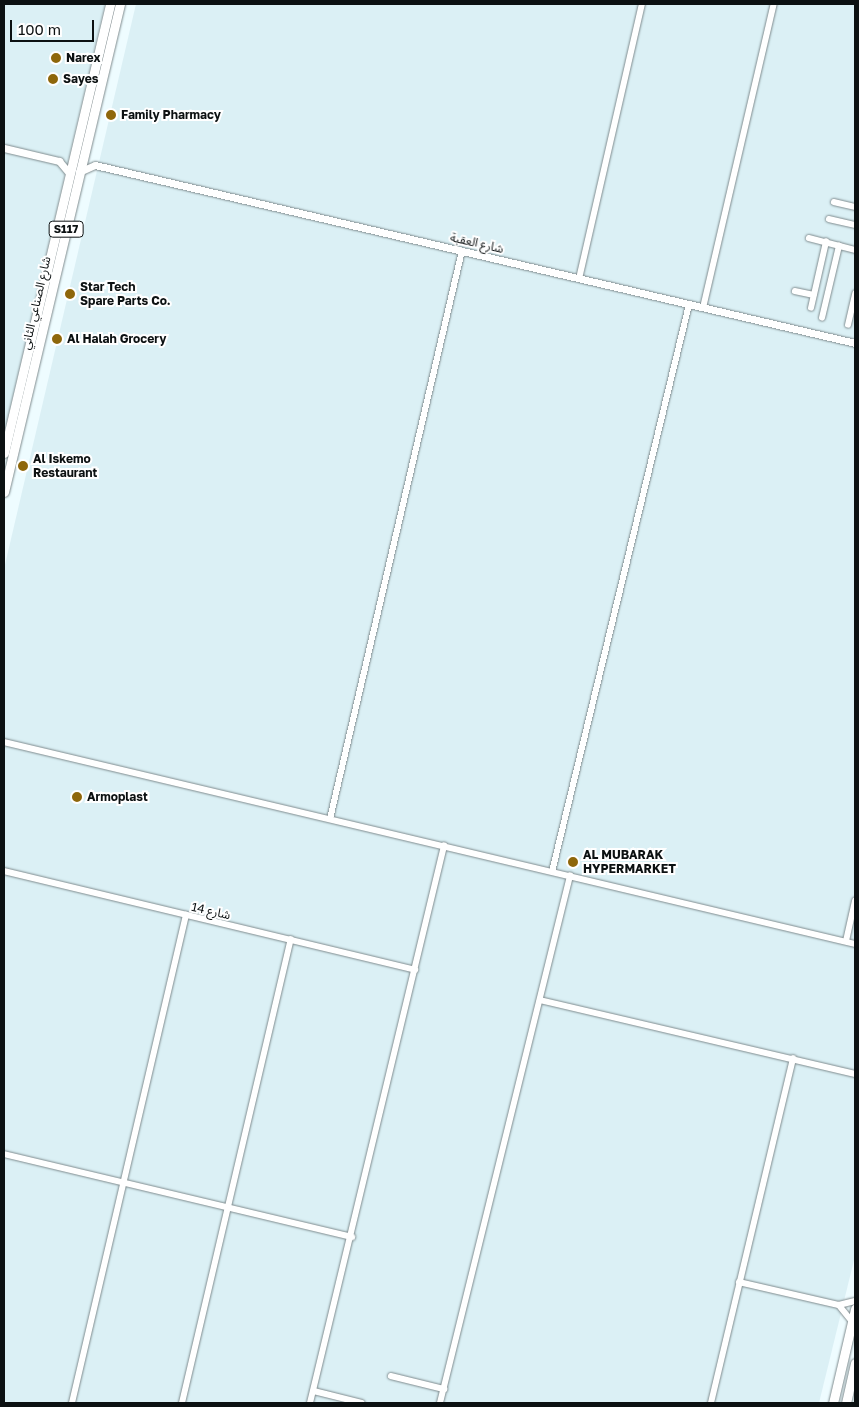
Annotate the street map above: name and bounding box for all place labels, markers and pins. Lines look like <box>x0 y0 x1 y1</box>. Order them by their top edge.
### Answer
place label: Narex <box>66 51 100 65</box>
marker: Narex <box>50 52 62 64</box>
place label: Sayes <box>63 72 99 86</box>
marker: Sayes <box>47 73 59 85</box>
place label: Family Pharmacy <box>121 108 221 122</box>
marker: Family Pharmacy <box>105 109 117 121</box>
place label: Star Tech Spare Parts Co. <box>80 280 171 308</box>
marker: Star Tech Spare Parts Co. <box>64 288 76 300</box>
place label: Al Halah Grocery <box>67 332 166 346</box>
marker: Al Halah Grocery <box>51 333 63 345</box>
place label: Al Iskemo Restaurant <box>33 452 97 480</box>
marker: Al Iskemo Restaurant <box>17 460 29 472</box>
place label: Armoplast <box>87 790 148 804</box>
marker: Armoplast <box>71 791 83 803</box>
place label: AL MUBARAK HYPERMARKET <box>583 848 676 876</box>
marker: AL MUBARAK HYPERMARKET <box>567 856 579 868</box>

